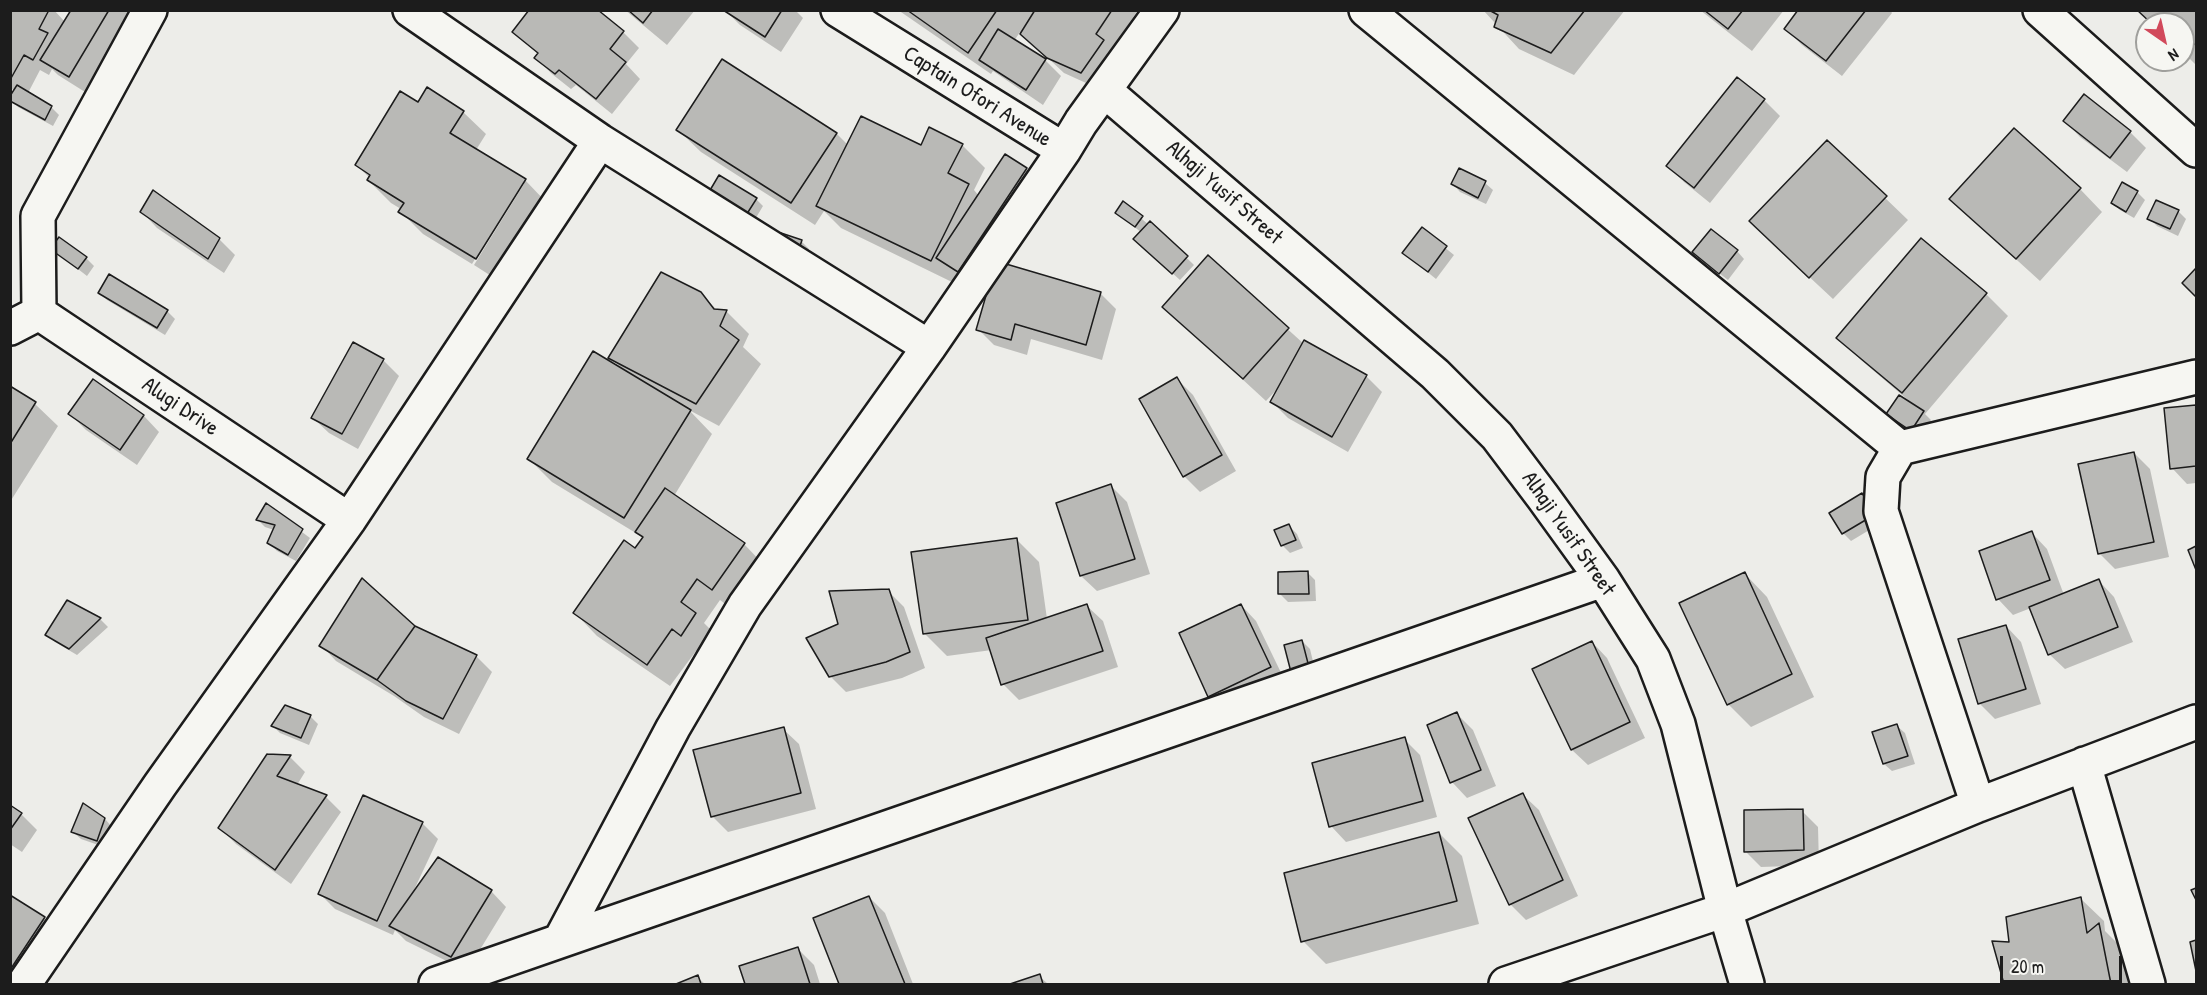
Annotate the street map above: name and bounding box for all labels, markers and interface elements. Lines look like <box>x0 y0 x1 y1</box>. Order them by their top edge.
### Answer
north arrow <box>2135 12 2195 72</box>
street label: Captain Ofori Avenue <box>898 41 1056 153</box>
text: N <box>2164 44 2184 67</box>
street label: Alhaji Yusif Street <box>1160 135 1288 251</box>
street label: Alugi Drive <box>137 372 223 442</box>
street label: Alhaji Yusif Street <box>1515 467 1621 601</box>
scale bar <box>2003 944 2124 982</box>
text: 20 m <box>2011 954 2044 979</box>

